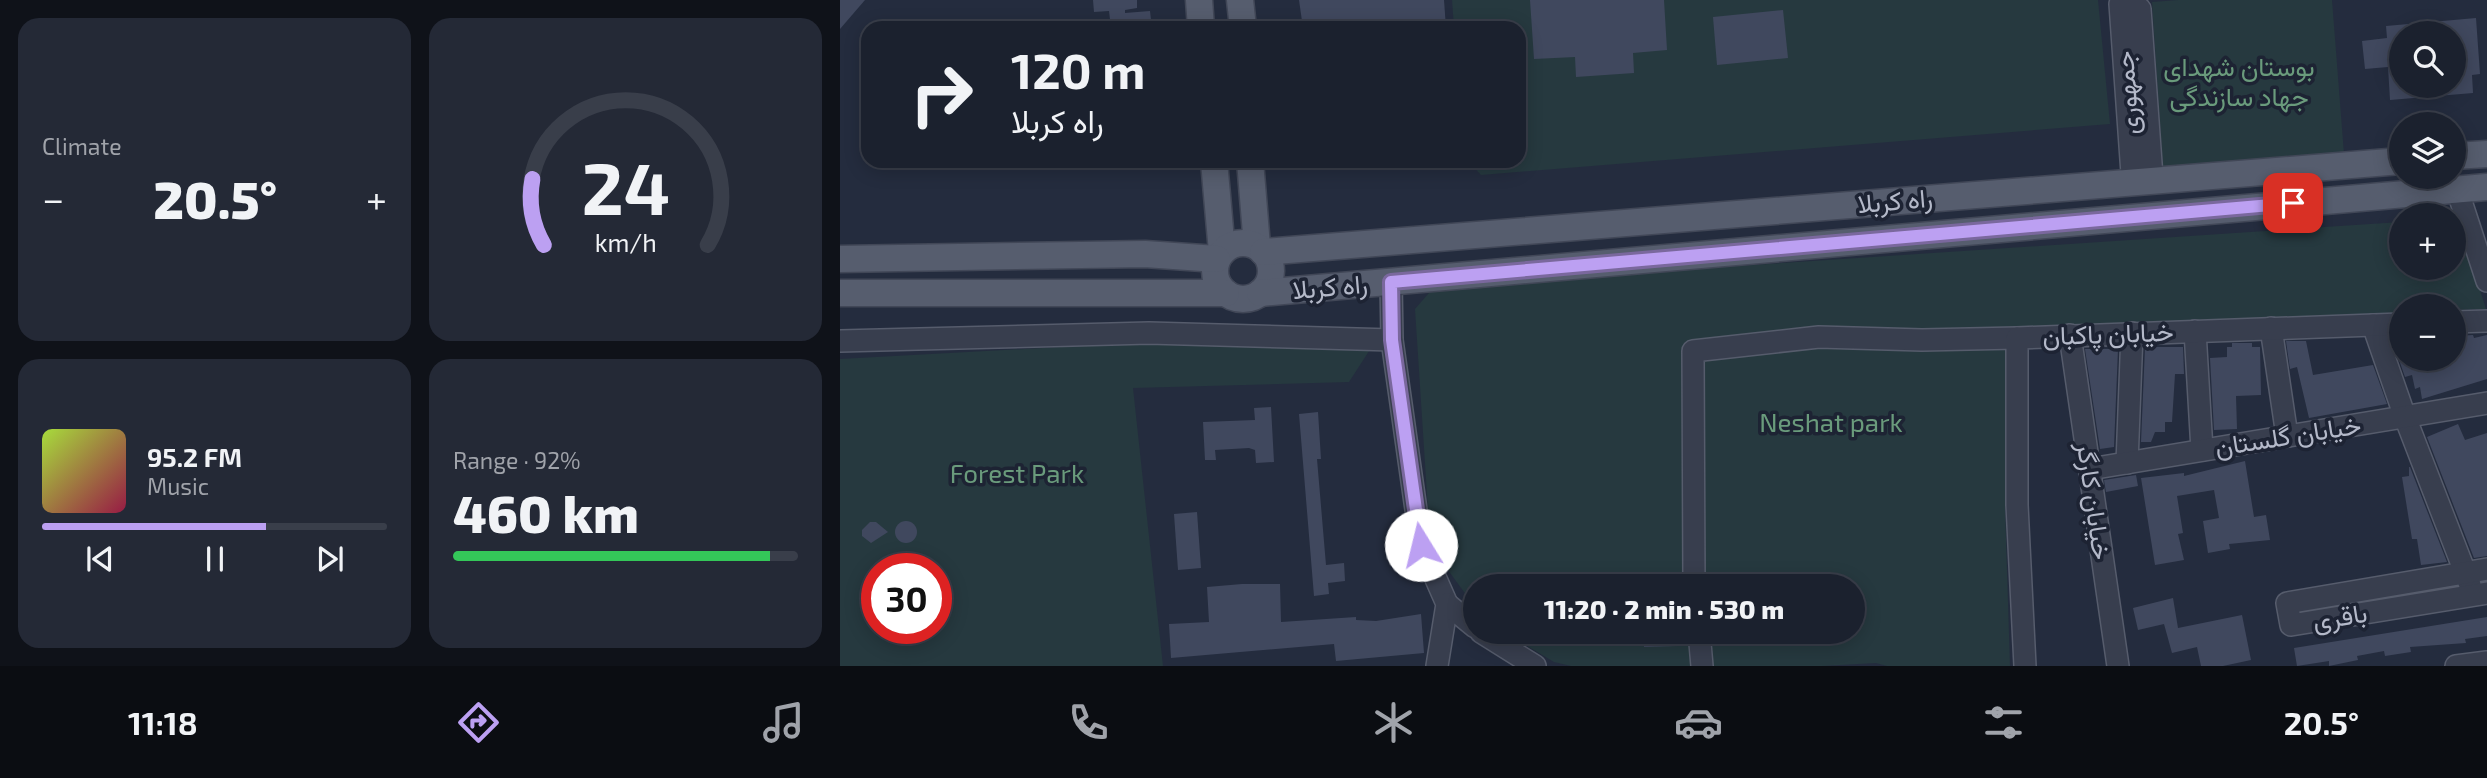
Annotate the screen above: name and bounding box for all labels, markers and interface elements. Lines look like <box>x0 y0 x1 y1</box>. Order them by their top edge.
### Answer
map controls <box>2389 21 2466 371</box>
button: search <box>2389 21 2466 98</box>
text: 120 m <box>1011 40 1145 99</box>
icon: right <box>896 49 987 140</box>
street label: جمهوری <box>2107 50 2146 136</box>
park label: بوستان شهدای جهاد سازندگی <box>2163 50 2315 113</box>
text: راه کربلا <box>1011 101 1104 139</box>
button: layers <box>2389 112 2466 189</box>
text: Climate <box>42 132 122 160</box>
text: 24 <box>581 143 670 231</box>
text: 20.5° <box>153 167 277 229</box>
pin <box>2263 173 2323 233</box>
text: − <box>42 175 64 221</box>
text: + <box>366 175 387 221</box>
street label: راه کربلا <box>1856 181 1934 220</box>
icon: arrive <box>2274 184 2312 222</box>
button: + <box>2389 203 2466 280</box>
text: km/h <box>594 227 657 257</box>
street label: راه کربلا <box>1291 267 1369 306</box>
button: − <box>2389 294 2466 371</box>
street label: خیابان پاکبان <box>2042 315 2174 354</box>
park label: Neshat park <box>1759 406 1903 437</box>
street label: خیابان گلستان <box>2212 408 2363 462</box>
street label: خیابان کارگر <box>2070 439 2119 562</box>
text: 95.2 FM <box>147 441 242 472</box>
text: Range · 92% <box>453 446 581 474</box>
park label: Forest Park <box>950 457 1084 488</box>
text: Music <box>147 472 209 500</box>
text: 460 km <box>453 481 639 543</box>
position arrow <box>1384 508 1458 582</box>
icon: previous <box>81 540 119 578</box>
icon: pause <box>196 540 234 578</box>
icon: next <box>311 540 349 578</box>
speed limit sign: 30 <box>861 553 952 644</box>
text: 11:20 · 2 min · 530 m <box>1544 593 1784 624</box>
street label: باقری <box>2310 596 2370 637</box>
icon: directions <box>454 698 503 747</box>
icon: music <box>759 698 808 747</box>
icon: phone <box>1064 698 1113 747</box>
icon: climate <box>1369 698 1418 747</box>
icon: car <box>1674 698 1723 747</box>
icon: filters <box>1979 698 2028 747</box>
text: 11:18 <box>128 703 198 741</box>
text: 20.5° <box>2284 703 2359 741</box>

